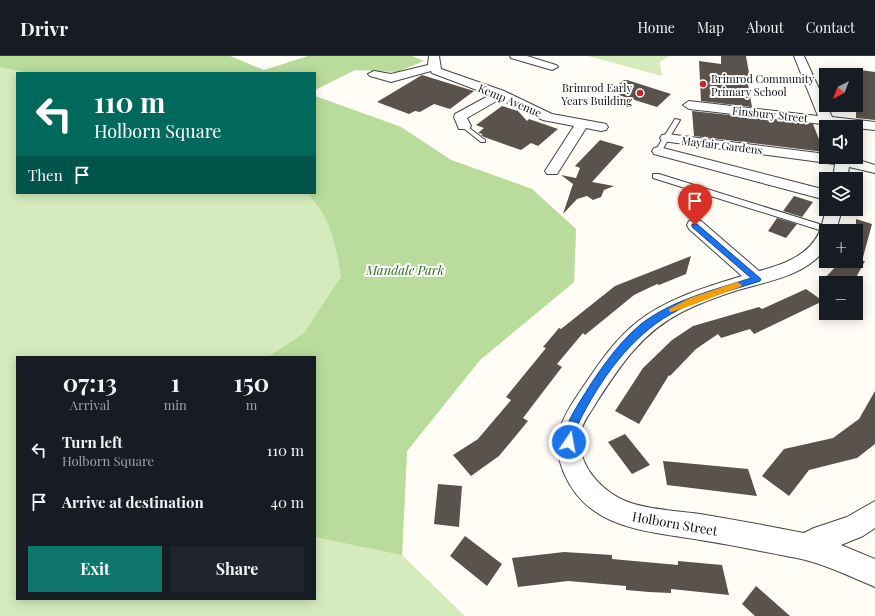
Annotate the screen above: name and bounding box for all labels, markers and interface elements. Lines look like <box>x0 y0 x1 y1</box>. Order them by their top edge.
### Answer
text: Drivr <box>20 15 68 41</box>
text: Home <box>637 18 675 37</box>
text: Map <box>697 18 724 37</box>
text: About <box>746 18 784 37</box>
text: Contact <box>806 18 855 37</box>
north arrow <box>819 68 863 112</box>
map controls <box>819 68 863 320</box>
place label: Brimrod Community Primary School <box>711 71 815 99</box>
marker: Brimrod Community Primary School <box>698 79 708 89</box>
street label: Kemp Avenue <box>476 80 544 120</box>
place label: Brimrod Early Years Building <box>560 80 632 108</box>
text: 110 m <box>94 83 165 120</box>
icon: left <box>28 88 80 140</box>
marker: Brimrod Early Years Building <box>635 88 645 98</box>
street label: Finsbury Street <box>731 103 809 125</box>
text: Holborn Square <box>94 119 221 143</box>
button: sound <box>819 120 863 164</box>
street label: Mayfair Gardens <box>681 133 763 157</box>
icon: arrive <box>71 164 93 186</box>
text: Then <box>28 165 63 185</box>
button: layers <box>819 172 863 216</box>
pin <box>678 184 712 225</box>
icon: arrive <box>684 190 706 212</box>
button: + <box>819 224 863 268</box>
park label: Mandale Park <box>365 261 444 278</box>
button: − <box>819 276 863 320</box>
text: 07:13 <box>63 366 117 398</box>
text: 1 <box>171 366 180 398</box>
text: 150 <box>234 366 269 398</box>
text: Arrival <box>70 396 110 413</box>
text: min <box>164 396 187 413</box>
text: m <box>246 396 257 413</box>
position arrow <box>548 421 590 463</box>
text: Turn left <box>62 432 123 452</box>
icon: left <box>28 439 50 461</box>
text: 110 m <box>267 440 304 460</box>
text: Holborn Square <box>62 452 154 469</box>
icon: arrive <box>28 491 50 513</box>
text: Arrive at destination <box>62 492 204 512</box>
text: 40 m <box>271 492 304 512</box>
street label: Holborn Street <box>631 507 719 539</box>
button: Exit <box>28 546 162 592</box>
button: Share <box>170 546 304 592</box>

